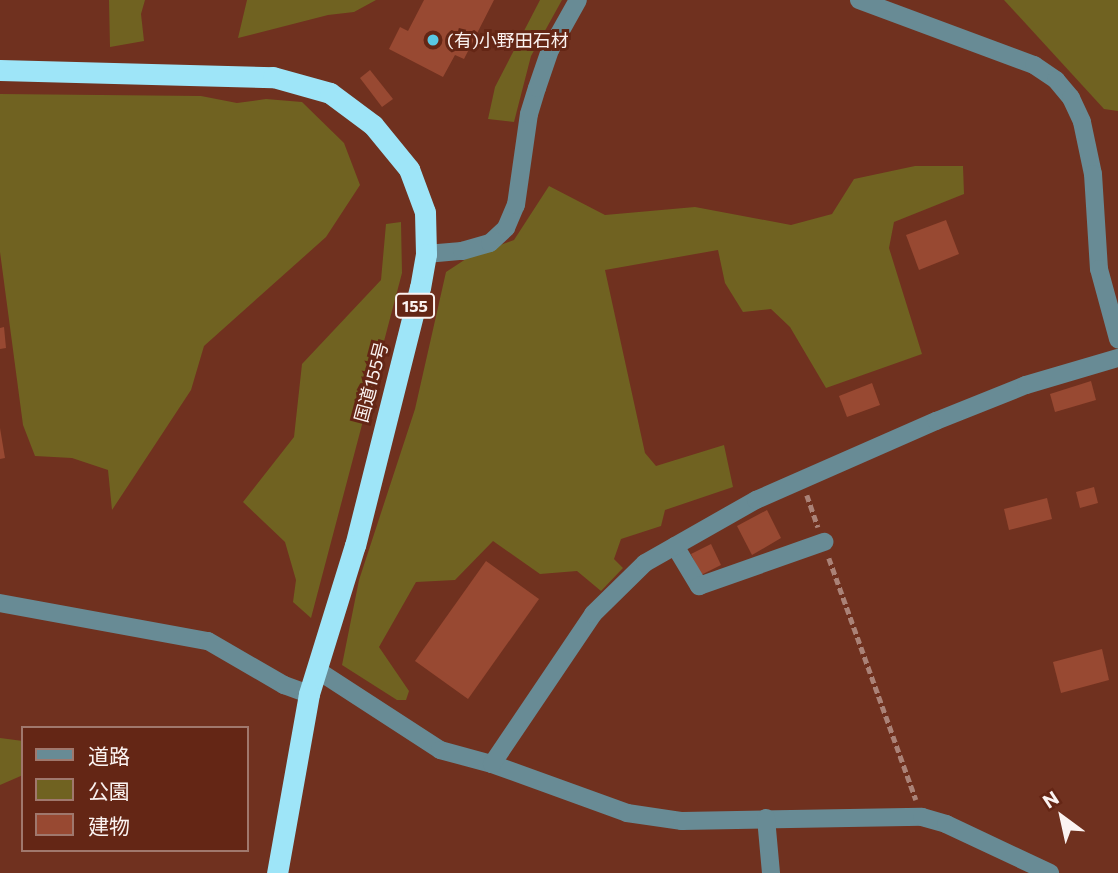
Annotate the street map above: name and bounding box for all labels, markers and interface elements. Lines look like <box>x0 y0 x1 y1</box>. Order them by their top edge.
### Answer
place label: (有)小野田石材 <box>447 29 569 51</box>
marker: (有)小野田石材 <box>425 32 441 48</box>
road number: 155 <box>394 294 436 318</box>
street label: 国道155号 <box>350 339 392 425</box>
legend <box>21 726 248 852</box>
text: 道路 <box>88 743 130 768</box>
text: 公園 <box>88 778 130 803</box>
north arrow <box>1027 782 1097 852</box>
text: N <box>1038 785 1063 813</box>
text: 建物 <box>88 813 130 838</box>

